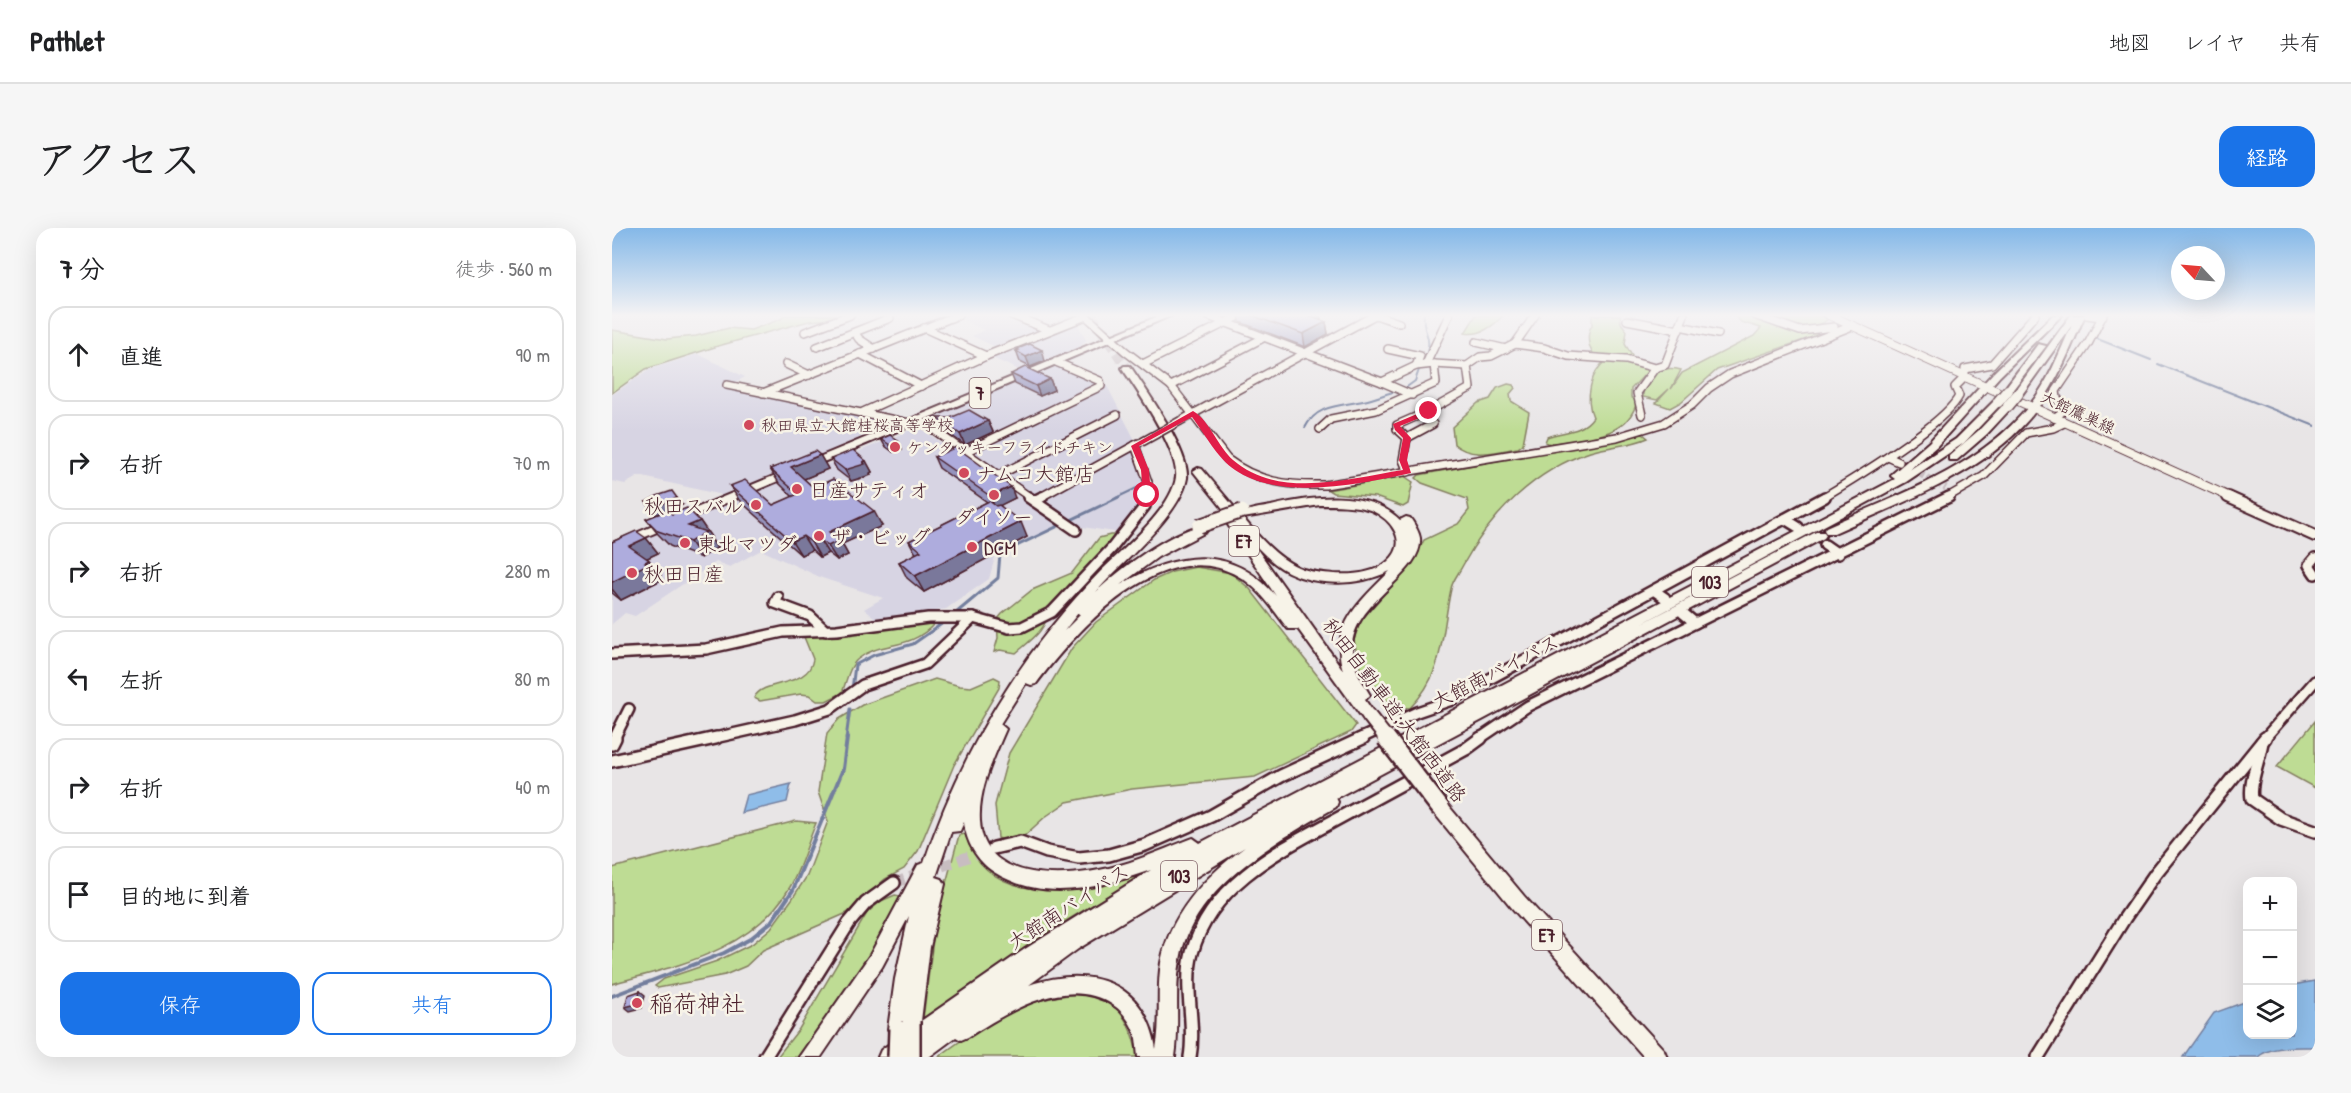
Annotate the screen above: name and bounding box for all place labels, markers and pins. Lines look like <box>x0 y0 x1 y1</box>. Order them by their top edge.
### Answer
place label: 秋田県立大館桂桜高等学校 <box>761 414 953 436</box>
marker: 秋田県立大館桂桜高等学校 <box>742 418 756 432</box>
place label: ケンタッキーフライドチキン <box>907 436 1113 458</box>
marker: ケンタッキーフライドチキン <box>888 440 902 454</box>
place label: ナムコ大館店 <box>976 460 1095 487</box>
marker: ナムコ大館店 <box>957 466 971 480</box>
place label: 日産サティオ <box>809 476 929 503</box>
marker: 日産サティオ <box>790 482 804 496</box>
marker: ダイソー <box>987 488 1001 502</box>
place label: 秋田スバル <box>644 492 744 519</box>
marker: 秋田スバル <box>749 498 763 512</box>
place label: ダイソー <box>955 503 1033 530</box>
place label: ザ・ビッグ <box>831 523 931 550</box>
marker: ザ・ビッグ <box>812 529 826 543</box>
place label: 東北マツダ <box>697 530 797 557</box>
place label: DCM <box>984 534 1016 561</box>
marker: 東北マツダ <box>678 536 692 550</box>
marker: DCM <box>965 540 979 554</box>
place label: 秋田日産 <box>644 560 724 587</box>
marker: 秋田日産 <box>625 566 639 580</box>
place label: 稲荷神社 <box>649 987 745 1019</box>
marker: 稲荷神社 <box>630 996 644 1010</box>

